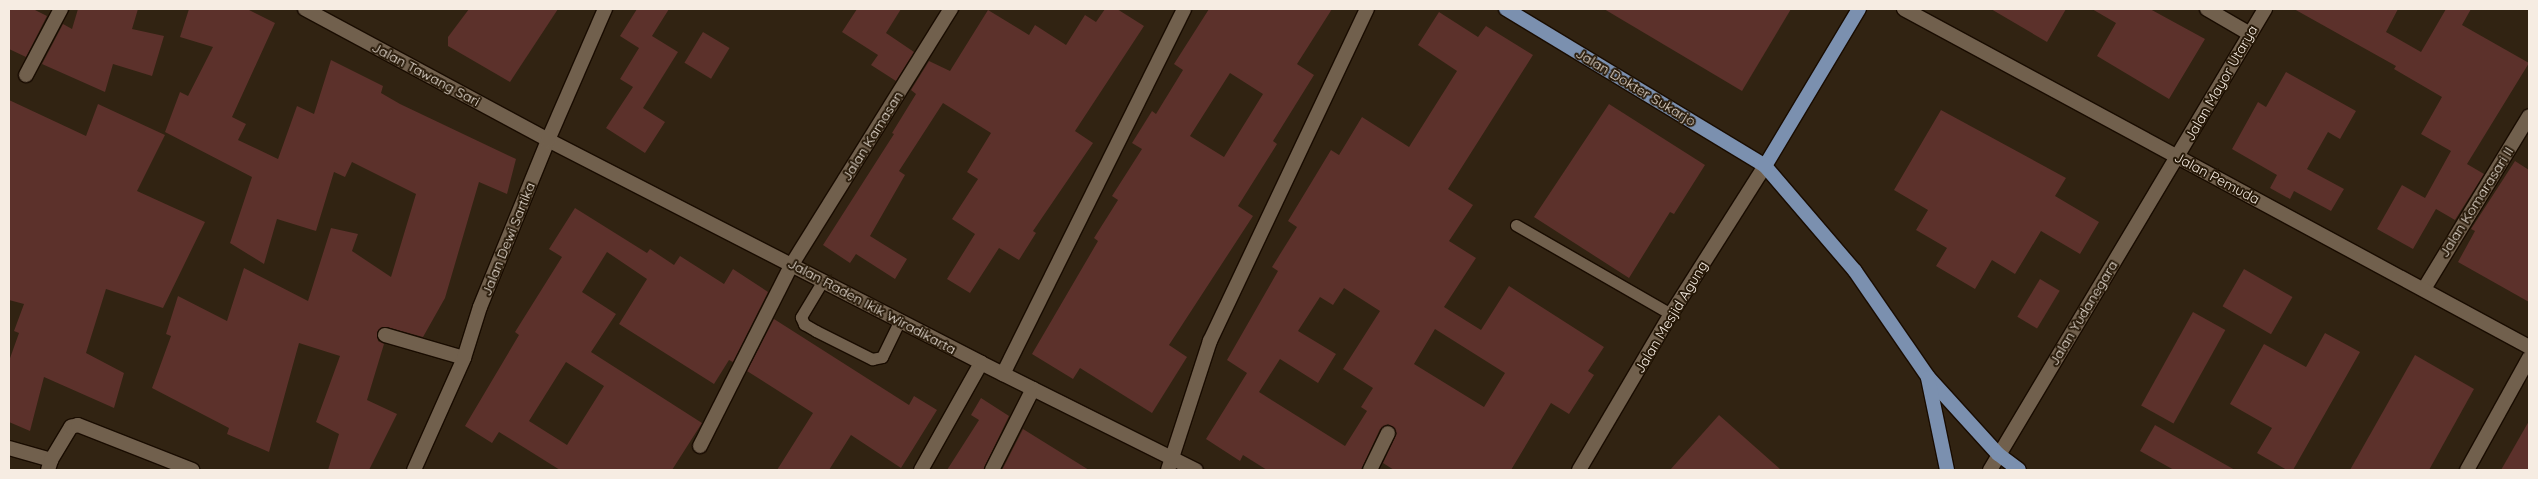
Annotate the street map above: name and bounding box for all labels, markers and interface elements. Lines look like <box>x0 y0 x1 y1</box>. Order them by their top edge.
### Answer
street label: Jalan Mayor Utarya <box>2181 22 2261 144</box>
street label: Jalan Tawang Sari <box>369 38 483 110</box>
street label: Jalan Dokter Sukarjo <box>1573 44 1699 130</box>
street label: Jalan Kamasan <box>838 88 906 184</box>
street label: Jalan Komarasari II <box>2435 144 2517 260</box>
street label: Jalan Pemuda <box>2172 149 2262 207</box>
street label: Jalan Dewi Sartika <box>478 180 538 298</box>
street label: Jalan Raden Ikik Wiradikarta <box>785 254 959 358</box>
street label: Jalan Mesjid Agung <box>1631 258 1711 376</box>
street label: Jalan Yudanegara <box>2045 258 2121 368</box>

